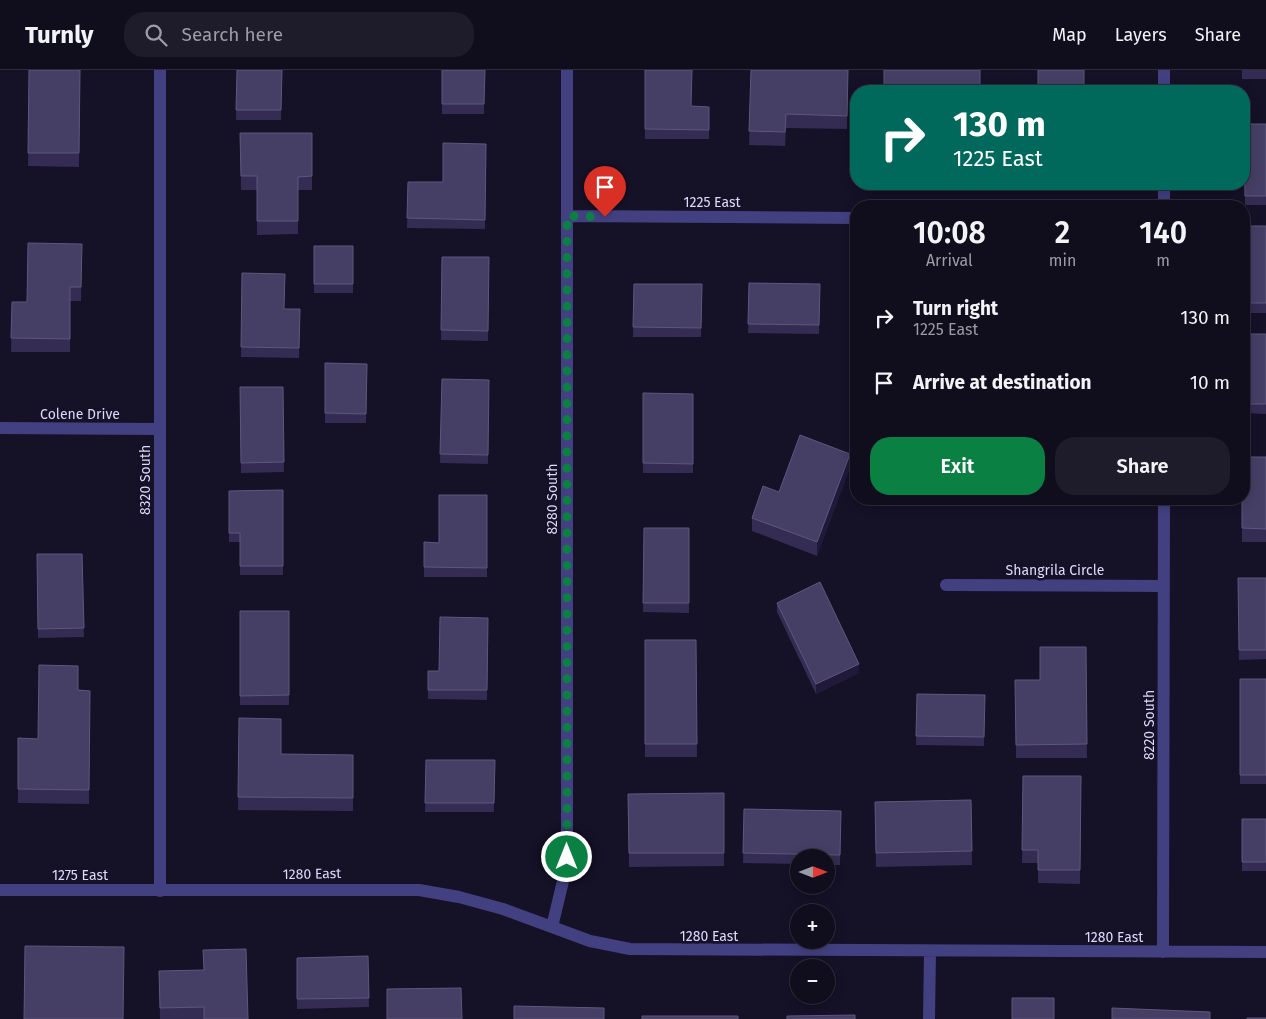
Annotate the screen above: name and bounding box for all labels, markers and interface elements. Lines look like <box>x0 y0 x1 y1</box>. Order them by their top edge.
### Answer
search box <box>124 12 474 57</box>
text: Turnly <box>25 21 94 49</box>
icon: search <box>142 21 170 49</box>
text: Search here <box>182 23 283 46</box>
text: Map <box>1052 24 1087 46</box>
text: Layers <box>1115 24 1167 46</box>
text: Share <box>1195 24 1241 46</box>
text: 130 m <box>953 103 1046 145</box>
icon: right <box>870 105 935 170</box>
text: 1225 East <box>953 145 1043 172</box>
pin <box>584 166 626 217</box>
icon: arrive <box>591 173 619 201</box>
street label: 1225 East <box>683 194 741 211</box>
text: 10:08 <box>913 215 986 251</box>
text: 2 <box>1055 215 1070 251</box>
text: 140 <box>1139 215 1187 251</box>
text: Arrival <box>926 251 973 270</box>
text: min <box>1049 251 1076 270</box>
text: m <box>1156 251 1170 270</box>
text: Turn right <box>913 297 998 320</box>
icon: right <box>870 304 898 332</box>
text: 130 m <box>1180 306 1230 329</box>
text: 1225 East <box>913 320 978 339</box>
icon: arrive <box>870 369 898 397</box>
text: Arrive at destination <box>913 371 1092 394</box>
text: 10 m <box>1190 371 1230 394</box>
street label: Colene Drive <box>40 406 120 423</box>
button: Exit <box>870 437 1045 495</box>
button: Share <box>1055 437 1230 495</box>
street label: 8320 South <box>137 445 154 515</box>
street label: 8280 South <box>544 464 561 534</box>
street label: Shangrila Circle <box>1006 562 1104 579</box>
street label: 8220 South <box>1141 690 1158 760</box>
position arrow <box>540 830 592 882</box>
north arrow <box>790 849 835 894</box>
map controls <box>790 849 835 1004</box>
street label: 1280 East <box>283 865 342 883</box>
street label: 1275 East <box>52 867 109 884</box>
button: + <box>790 904 835 949</box>
street label: 1280 East <box>680 928 739 945</box>
street label: 1280 East <box>1085 929 1144 946</box>
button: − <box>790 959 835 1004</box>

